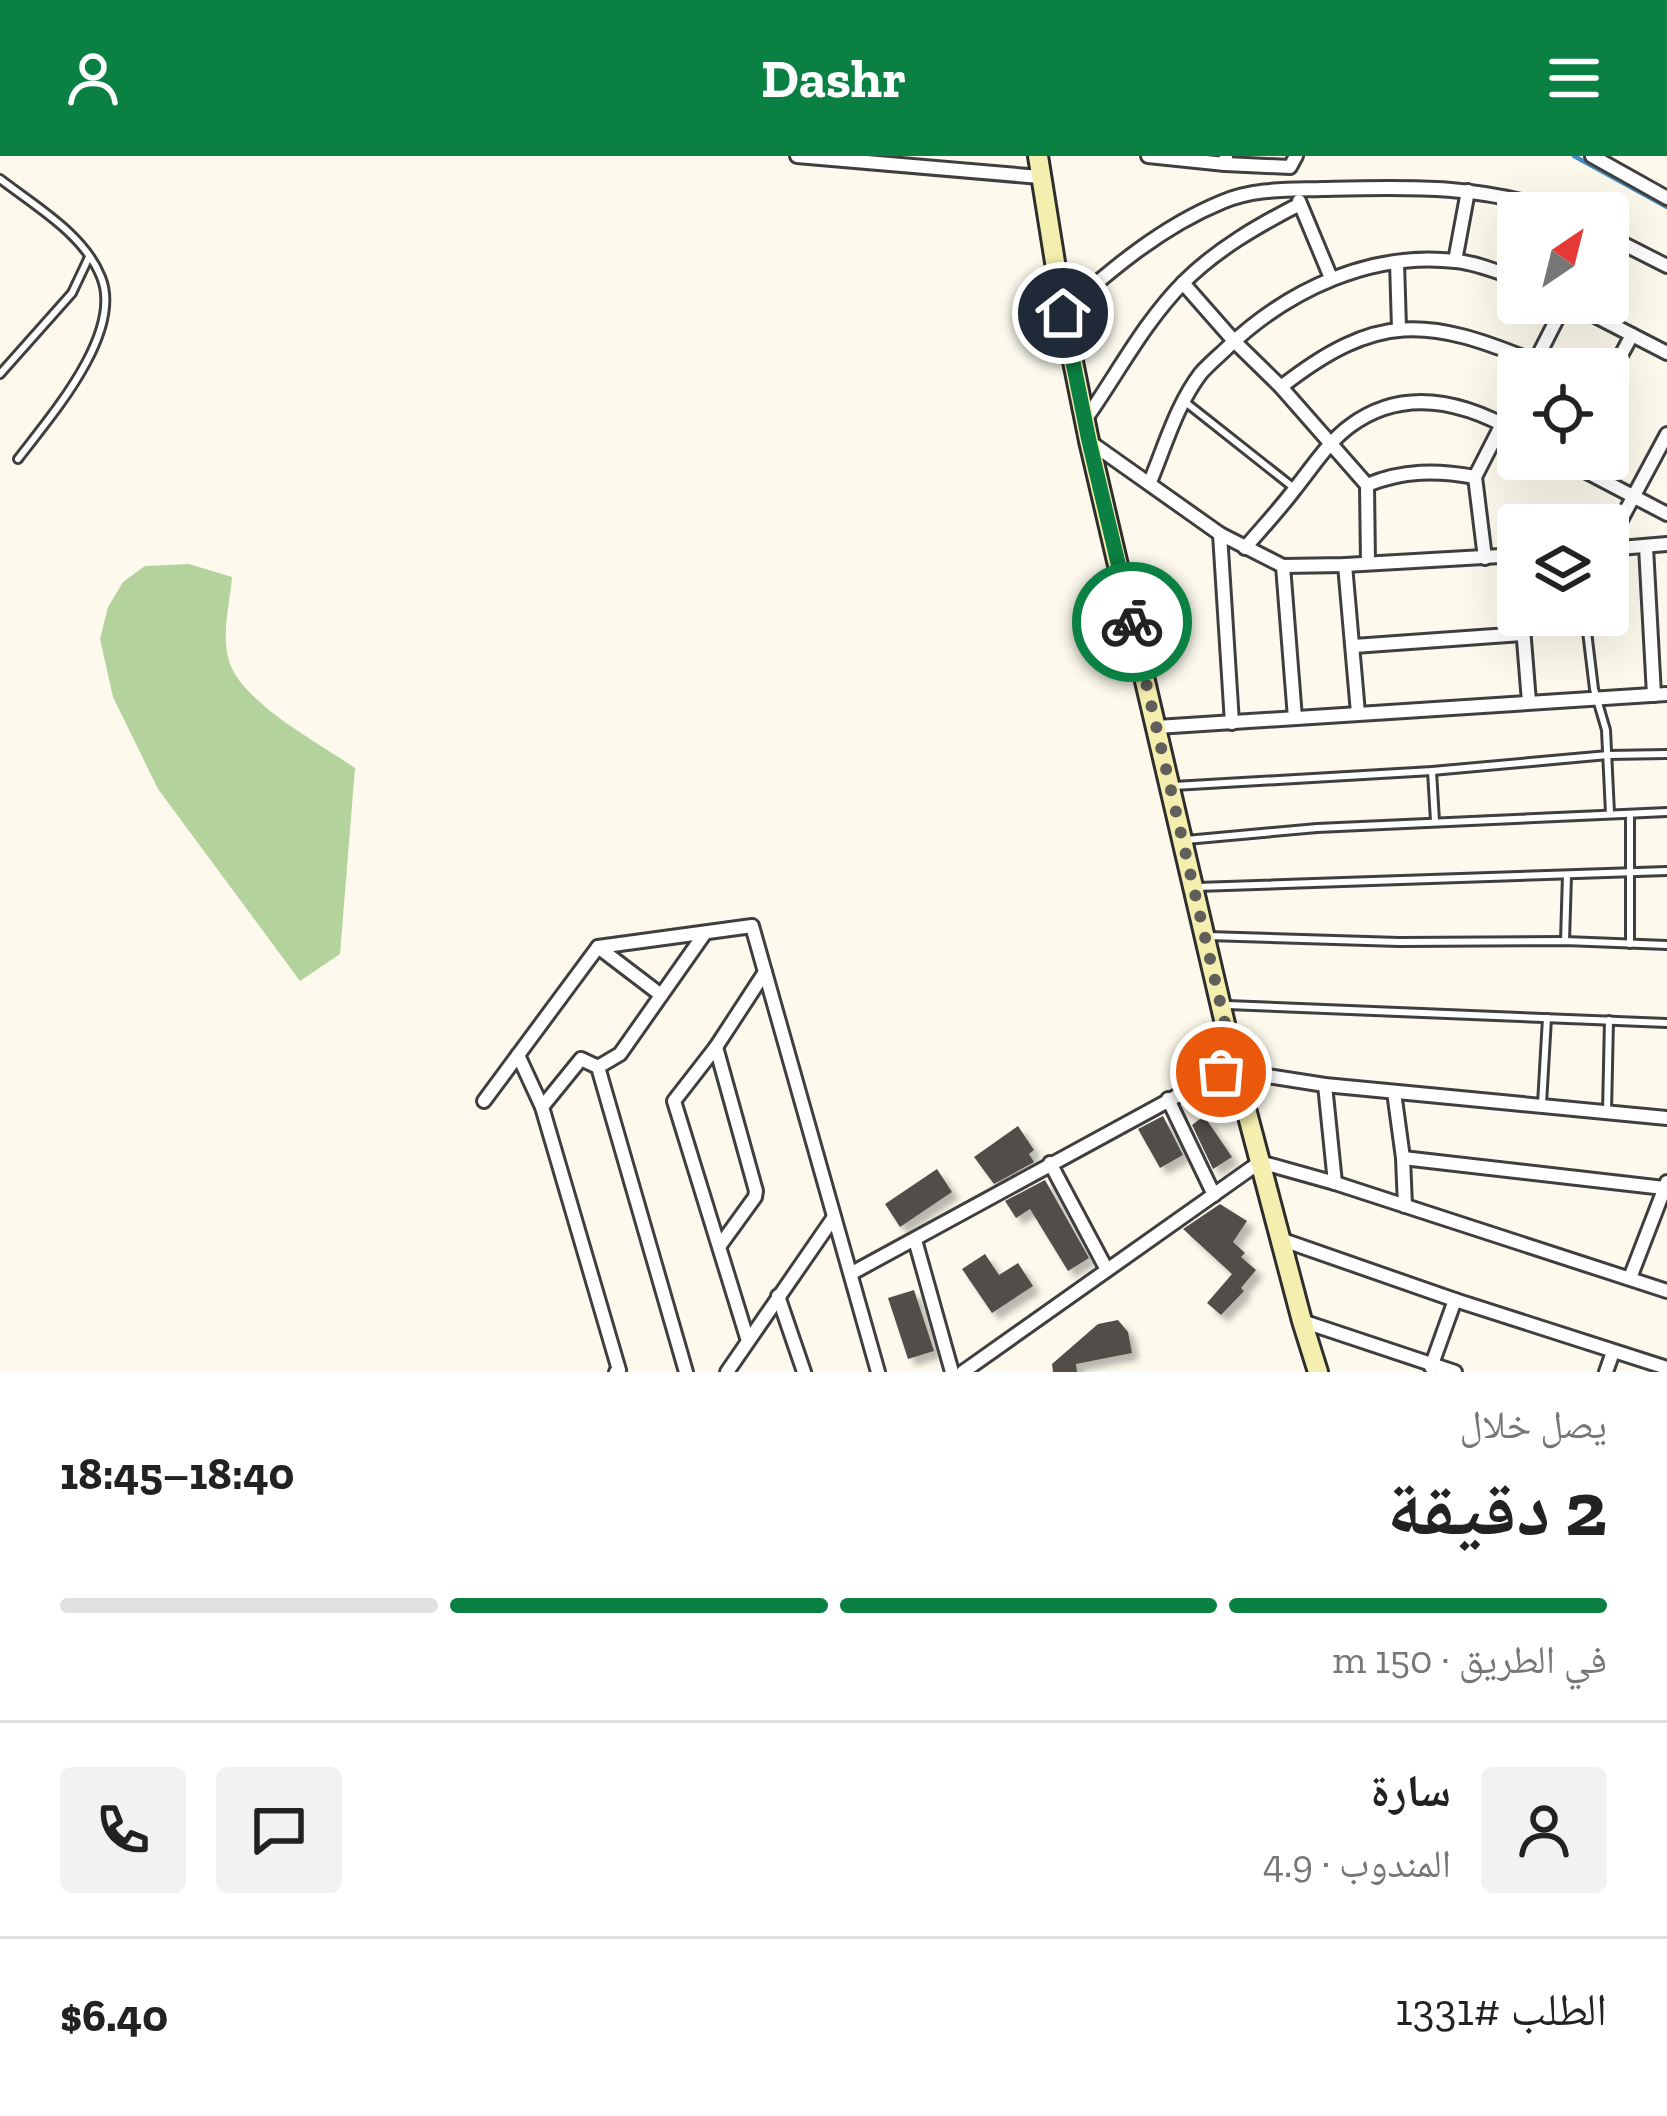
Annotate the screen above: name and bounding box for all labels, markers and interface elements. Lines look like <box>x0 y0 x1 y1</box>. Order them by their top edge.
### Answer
icon: person <box>60 45 126 111</box>
icon: menu <box>1541 45 1607 111</box>
text: Dashr <box>761 46 906 111</box>
north arrow <box>1497 192 1629 324</box>
map controls <box>1497 192 1629 636</box>
pin <box>1012 262 1114 364</box>
icon: home <box>1030 280 1096 346</box>
button: locate <box>1497 348 1629 480</box>
button: layers <box>1497 504 1629 636</box>
courier <box>1072 562 1192 682</box>
icon: bike <box>1099 589 1165 655</box>
pin <box>1170 1021 1272 1123</box>
icon: bag <box>1188 1039 1254 1105</box>
text: يصل خلال <box>1460 1401 1607 1448</box>
text: 18:40–18:45 <box>60 1447 294 1501</box>
text: 2 دقيقة <box>1387 1461 1607 1555</box>
text: في الطريق · 150 m <box>1332 1636 1607 1683</box>
text: سارة <box>1370 1764 1451 1818</box>
button: phone <box>60 1767 186 1893</box>
button: chat <box>216 1767 342 1893</box>
button: person <box>1481 1767 1607 1893</box>
text: المندوب · 4.9 <box>1263 1840 1451 1887</box>
text: الطلب #1331 <box>1395 1983 1607 2037</box>
text: $6.40 <box>60 1989 168 2043</box>

